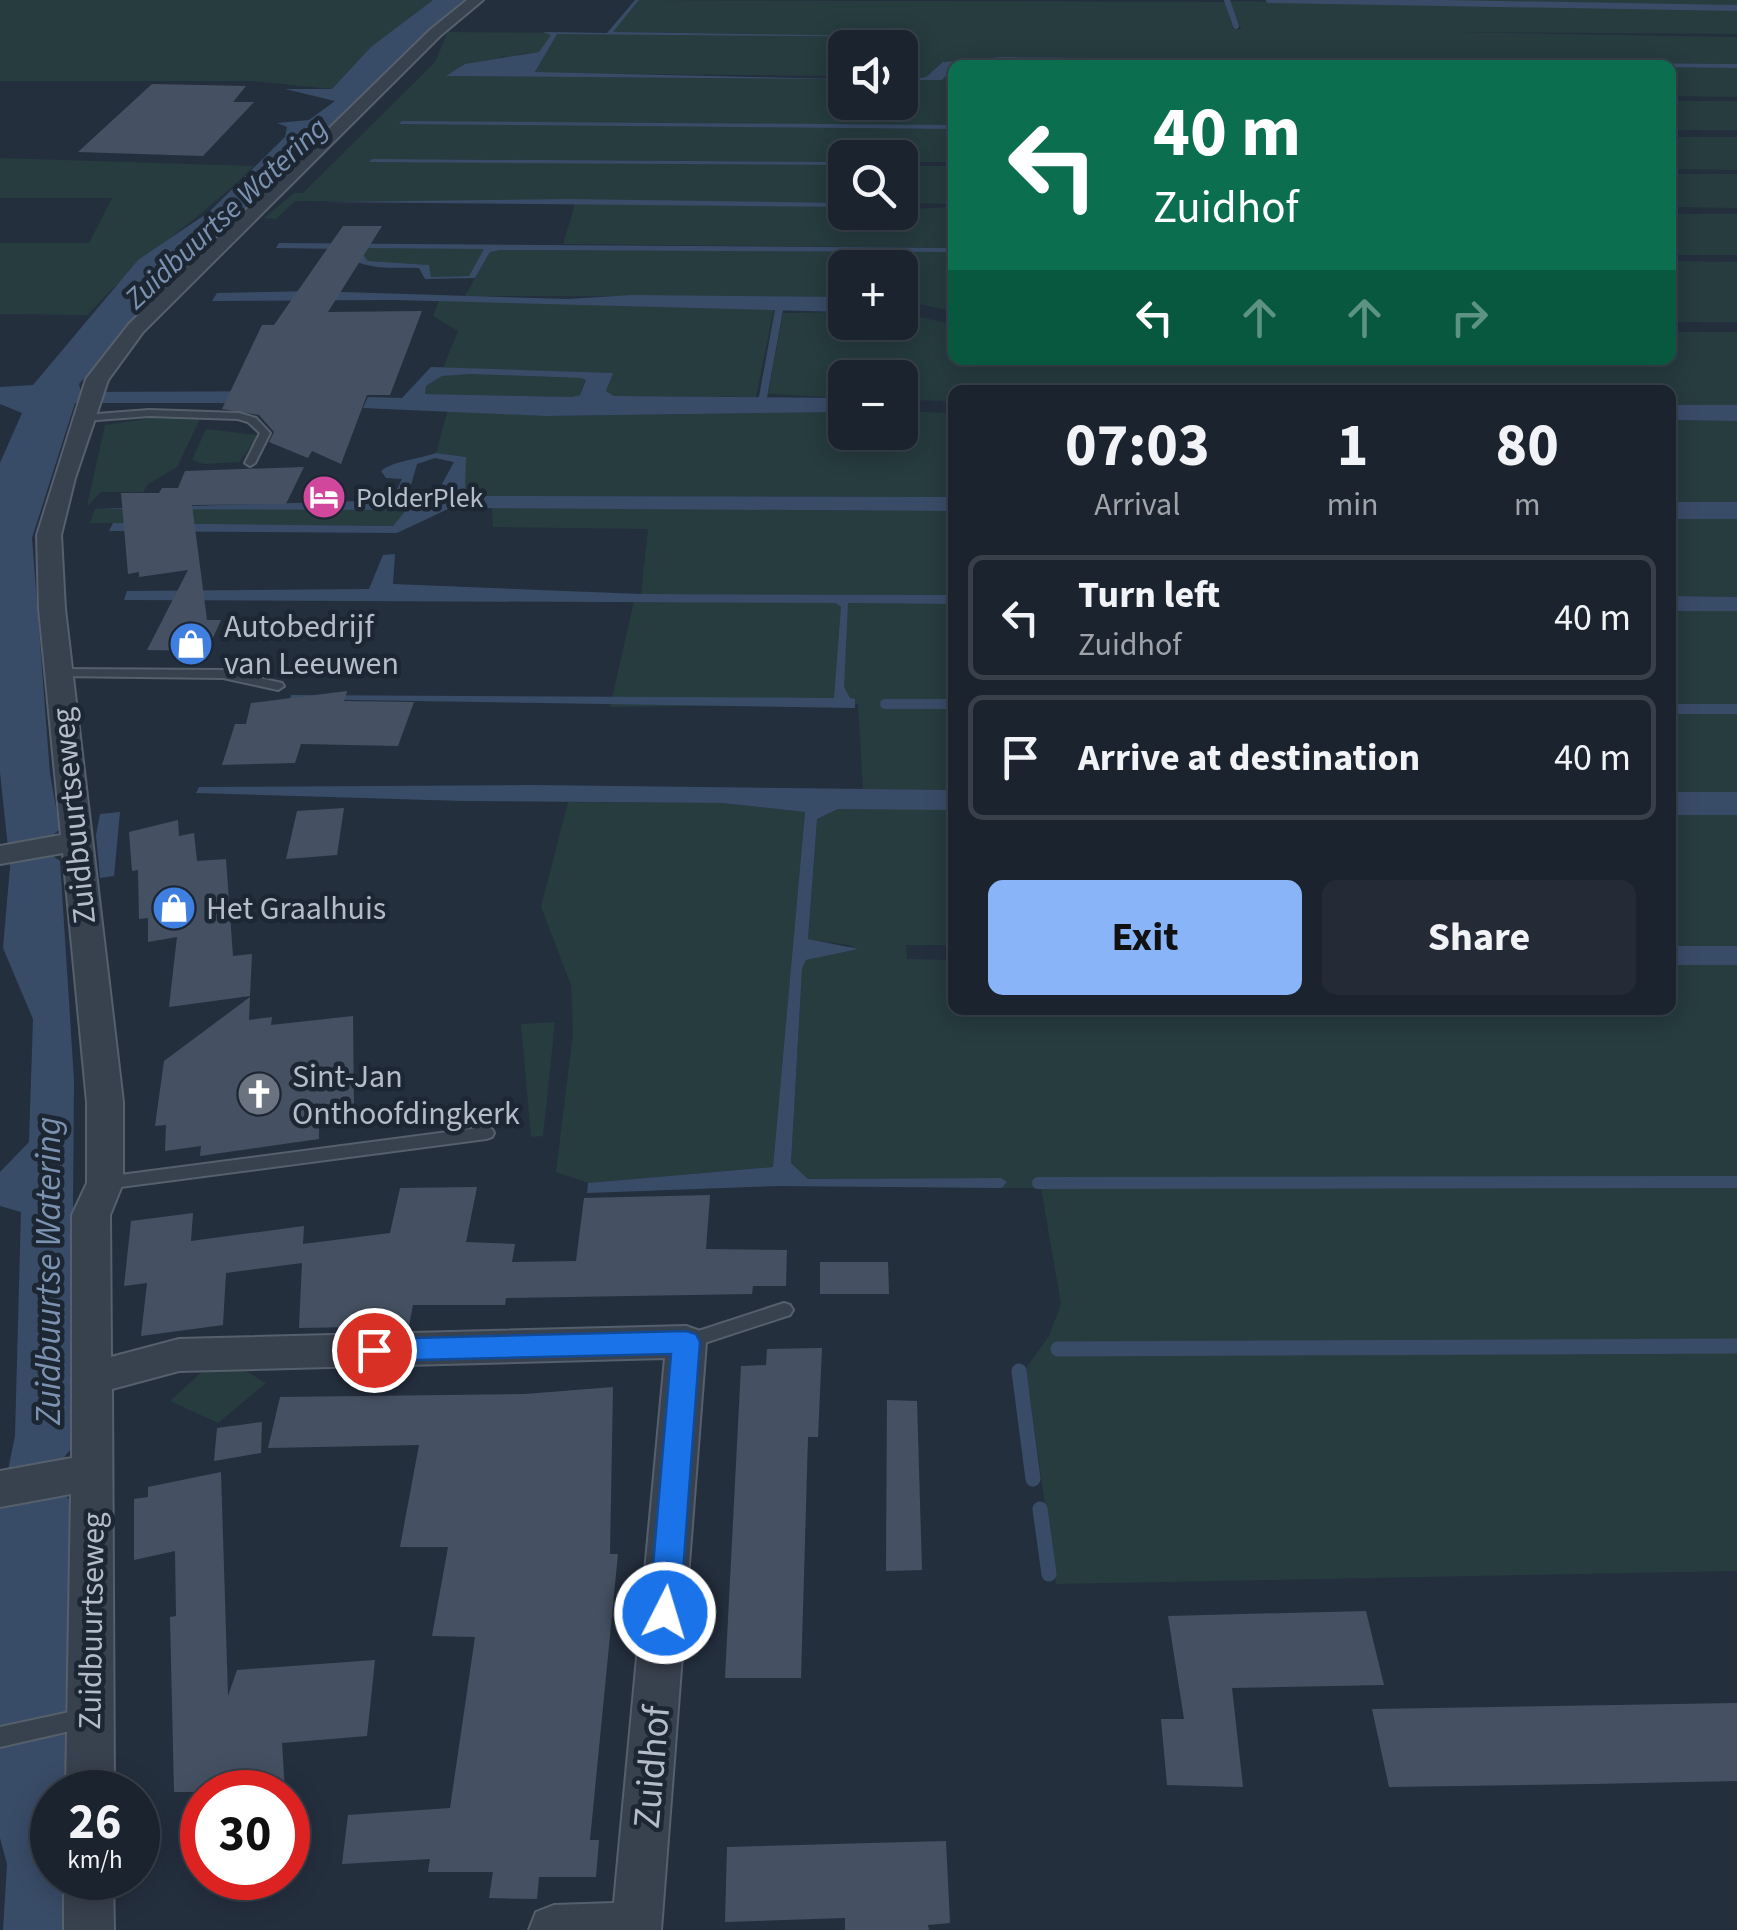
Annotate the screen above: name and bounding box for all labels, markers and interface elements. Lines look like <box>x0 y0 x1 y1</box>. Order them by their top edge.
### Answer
map controls <box>828 30 918 450</box>
button: sound <box>828 30 918 120</box>
text: 40 m <box>1153 83 1301 183</box>
icon: left <box>988 100 1118 230</box>
water label: Zuidbuurtse Watering <box>114 108 338 320</box>
button: search <box>828 140 918 230</box>
text: Zuidhof <box>1153 176 1299 240</box>
button: + <box>828 250 918 340</box>
icon: left <box>1127 290 1182 345</box>
icon: ahead <box>1232 290 1287 345</box>
icon: ahead <box>1337 290 1392 345</box>
icon: right <box>1442 290 1497 345</box>
button: − <box>828 360 918 450</box>
text: 07:03 <box>1065 404 1210 489</box>
text: 1 <box>1337 404 1369 489</box>
text: 80 <box>1496 404 1559 489</box>
hotel icon: PolderPlek <box>301 474 347 520</box>
place label: PolderPlek <box>356 478 484 518</box>
text: Arrival <box>1094 482 1180 528</box>
text: min <box>1327 482 1379 528</box>
text: m <box>1514 482 1541 528</box>
text: Turn left <box>1078 568 1220 622</box>
icon: left <box>993 590 1048 645</box>
text: 40 m <box>1554 591 1631 645</box>
place label: Autobedrijf van Leeuwen <box>224 604 399 687</box>
shop icon: Autobedrijf van Leeuwen <box>168 621 214 667</box>
text: Zuidhof <box>1078 622 1182 668</box>
street label: Zuidbuurtseweg <box>40 705 108 927</box>
icon: arrive <box>993 730 1048 785</box>
text: Arrive at destination <box>1078 731 1420 785</box>
text: 40 m <box>1554 731 1631 785</box>
button: Exit <box>988 880 1302 995</box>
button: Share <box>1322 880 1636 995</box>
shop icon: Het Graalhuis <box>151 885 197 931</box>
place label: Het Graalhuis <box>206 886 386 932</box>
place label: Sint-Jan Onthoofdingkerk <box>292 1054 520 1137</box>
church icon: Sint-Jan Onthoofdingkerk <box>236 1071 282 1117</box>
water label: Zuidbuurtse Watering <box>24 1117 74 1426</box>
pin <box>332 1308 417 1393</box>
icon: arrive <box>347 1323 402 1378</box>
street label: Zuidbuurtseweg <box>67 1512 117 1730</box>
position arrow <box>613 1561 717 1665</box>
street label: Zuidhof <box>620 1702 684 1831</box>
speed limit sign: 30 <box>180 1770 310 1900</box>
text: 26 <box>69 1787 121 1858</box>
text: km/h <box>67 1842 123 1878</box>

